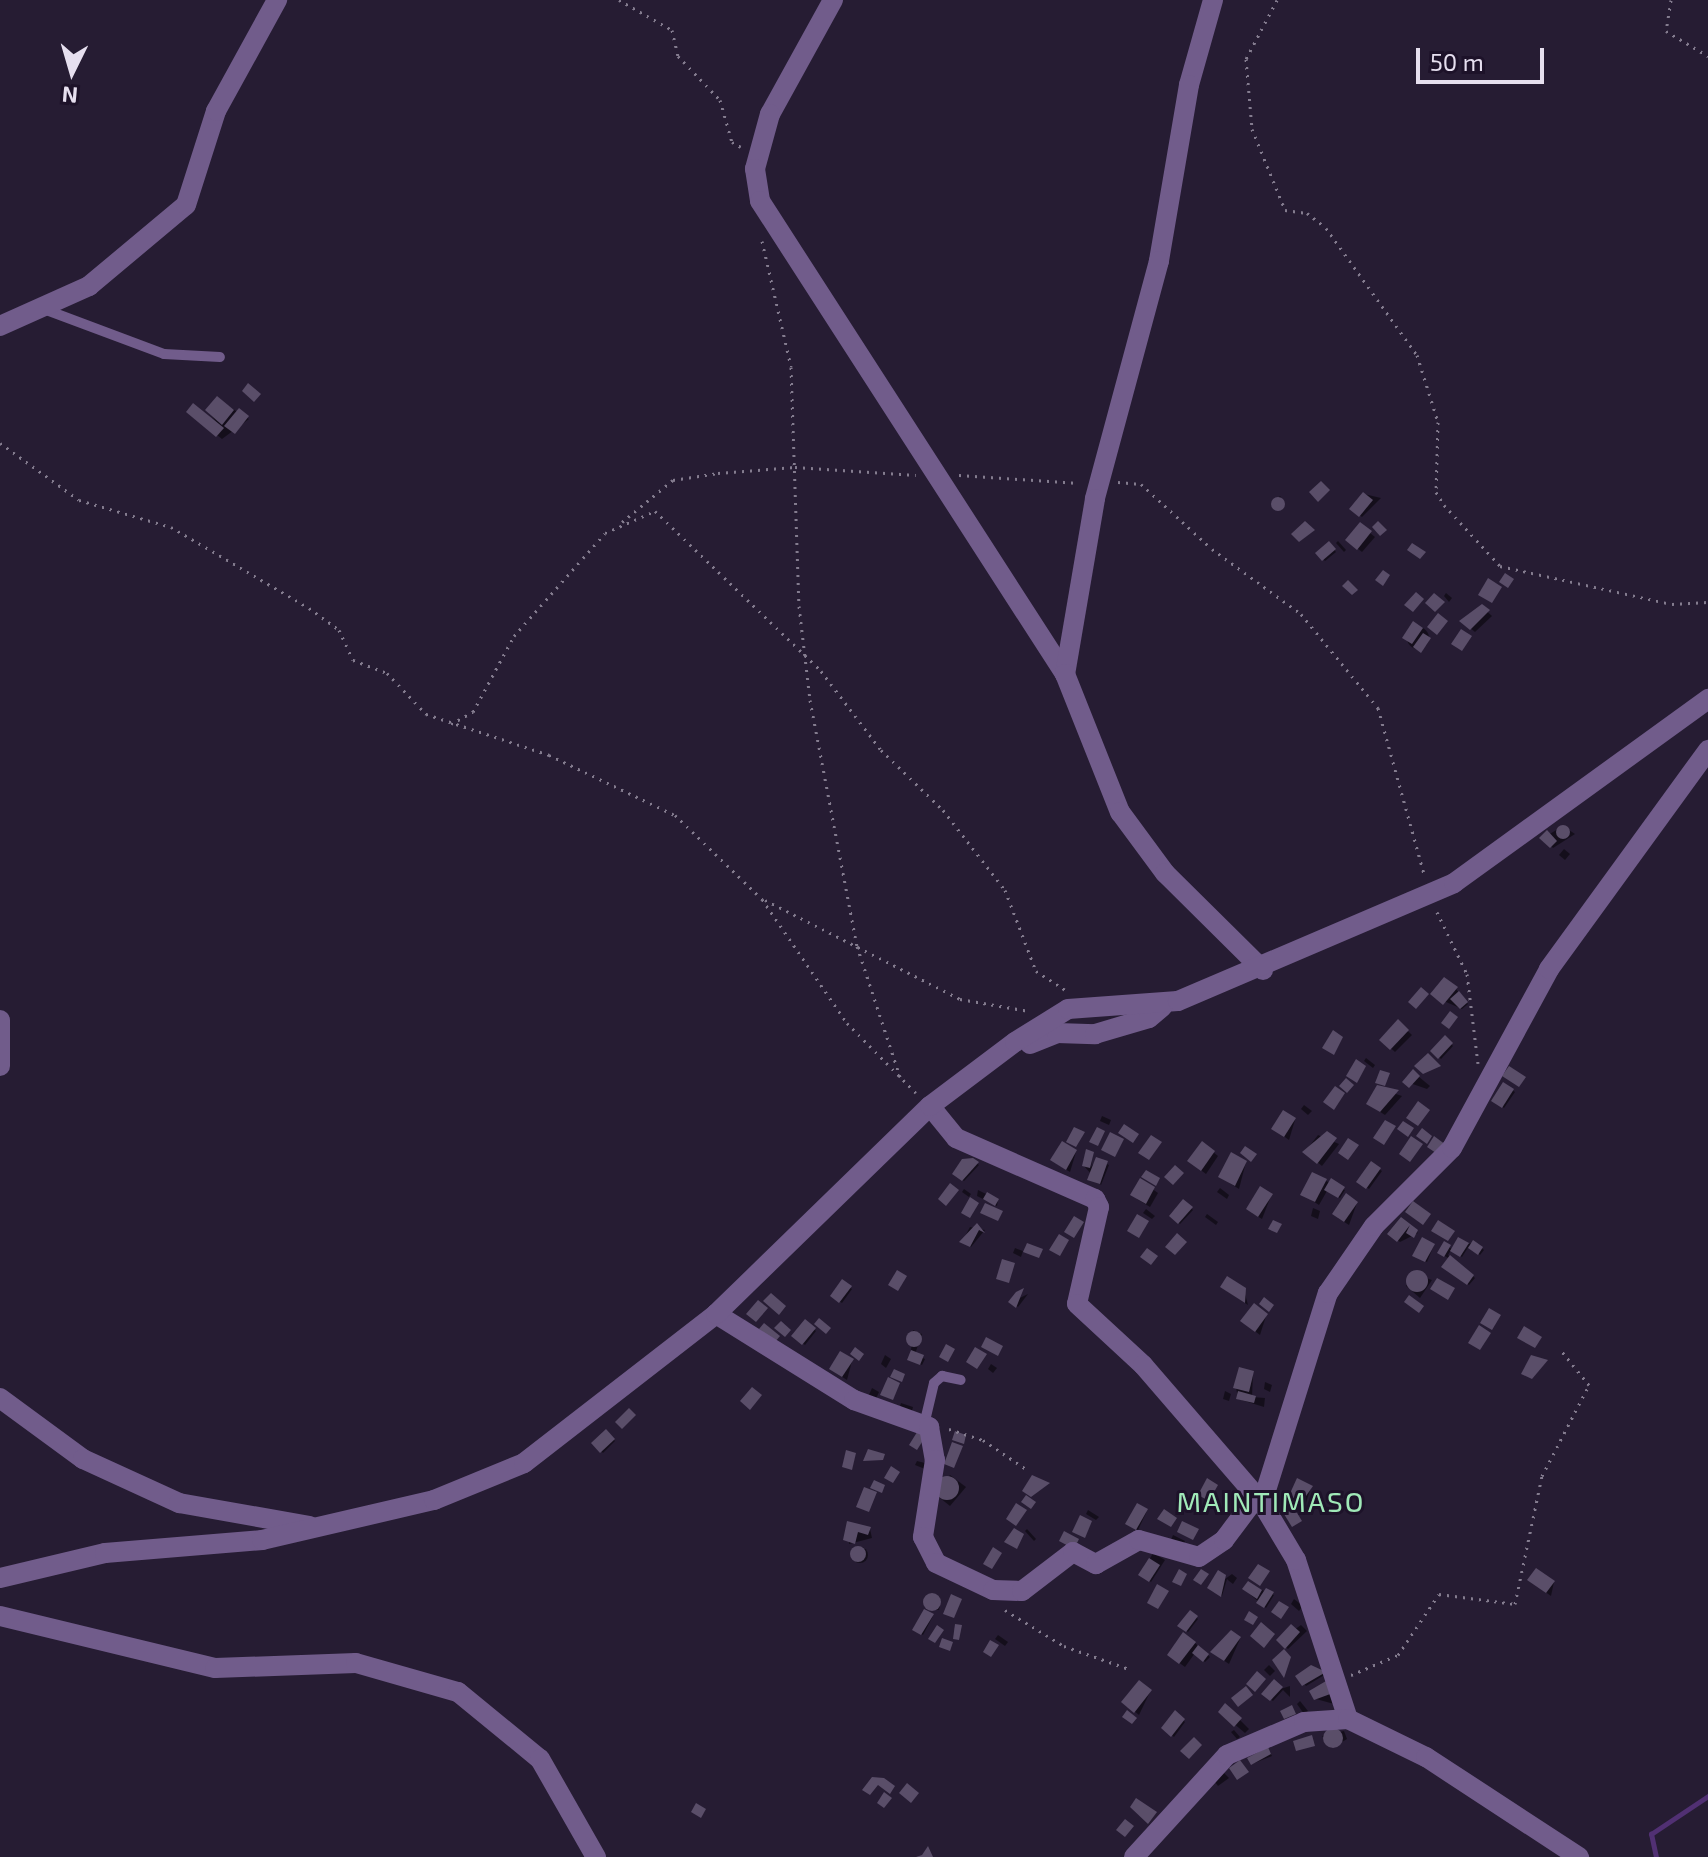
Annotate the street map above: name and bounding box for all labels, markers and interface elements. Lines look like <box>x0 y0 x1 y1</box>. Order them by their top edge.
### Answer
north arrow <box>32 32 112 112</box>
scale bar <box>1420 32 1548 82</box>
text: 50 m <box>1430 47 1484 76</box>
text: N <box>61 82 79 110</box>
district label: MAINTIMASO <box>1176 1484 1366 1518</box>

